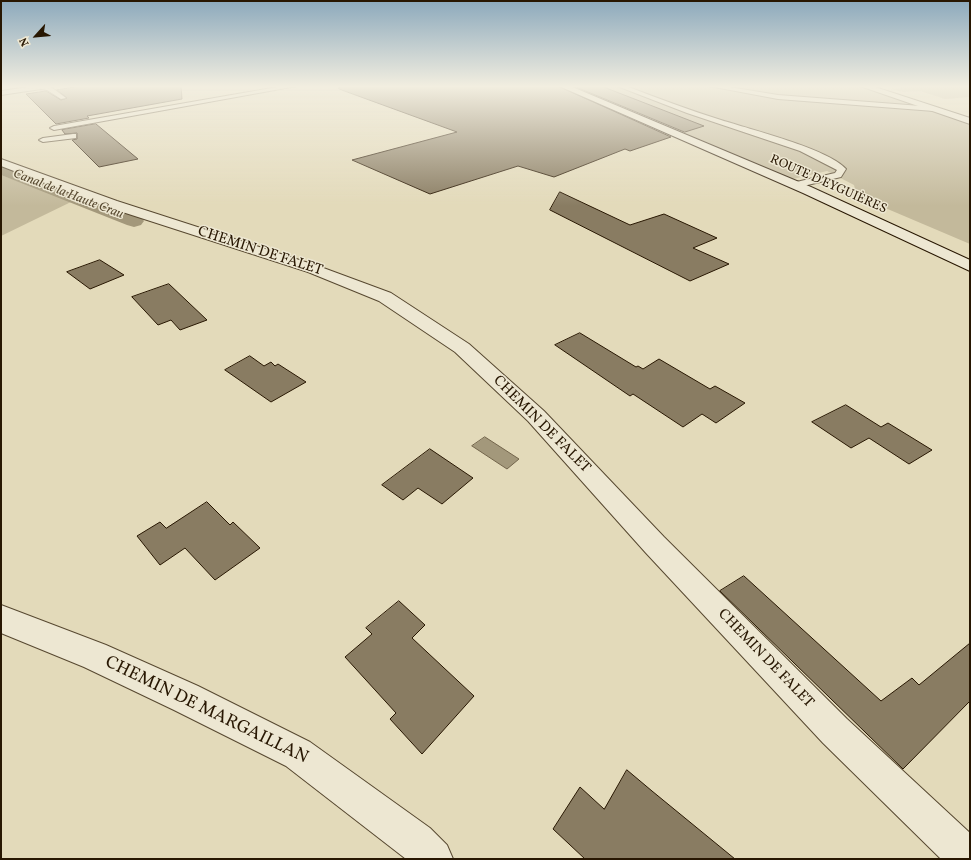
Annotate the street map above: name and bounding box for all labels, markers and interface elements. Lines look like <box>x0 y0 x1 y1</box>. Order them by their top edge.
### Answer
north arrow <box>16 16 56 56</box>
text: N <box>16 35 33 49</box>
street label: ROUTE D'EYGUIÈRES <box>767 152 889 218</box>
water label: Canal de la Haute Crau <box>11 167 125 223</box>
street label: CHEMIN DE FALET <box>195 223 325 281</box>
street label: CHEMIN DE FALET <box>489 373 593 477</box>
street label: CHEMIN DE FALET <box>713 606 817 712</box>
street label: CHEMIN DE MARGAILLAN <box>101 652 311 770</box>

